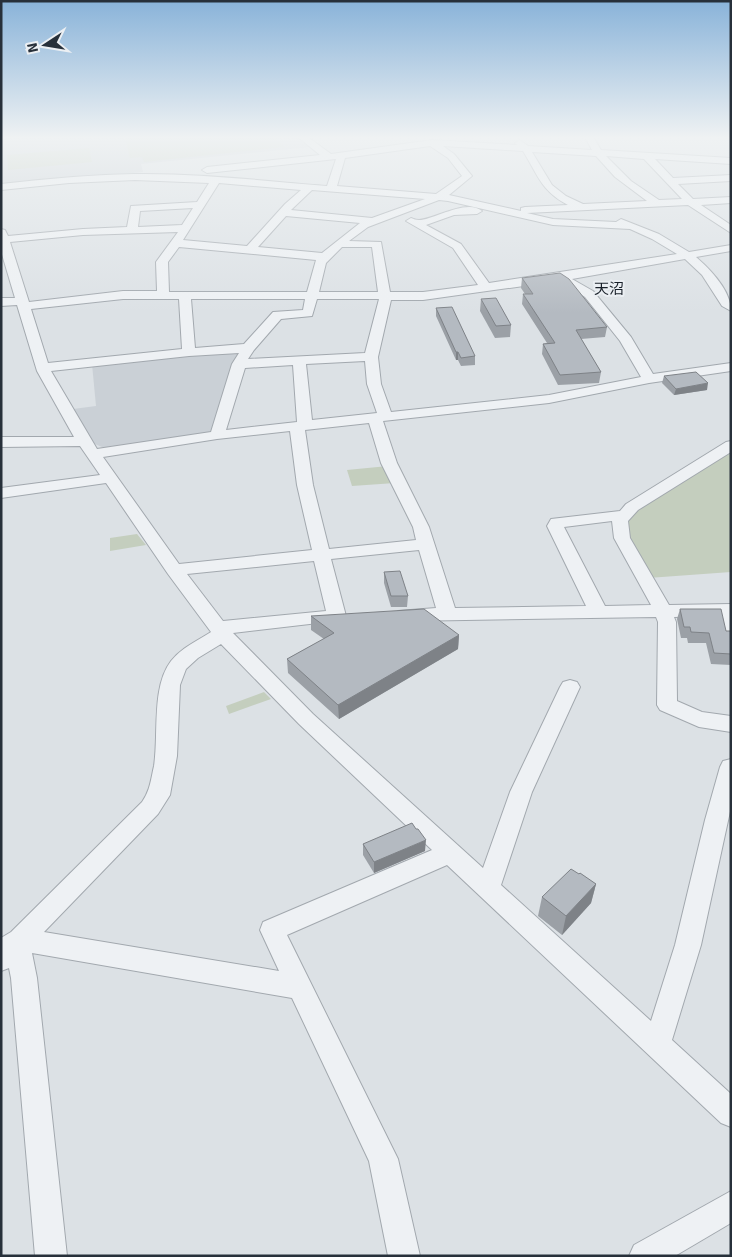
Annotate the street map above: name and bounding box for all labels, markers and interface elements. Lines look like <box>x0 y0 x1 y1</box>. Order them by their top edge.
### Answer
north arrow <box>20 20 70 70</box>
text: N <box>23 41 42 54</box>
district label: 天沼 <box>594 280 624 298</box>

